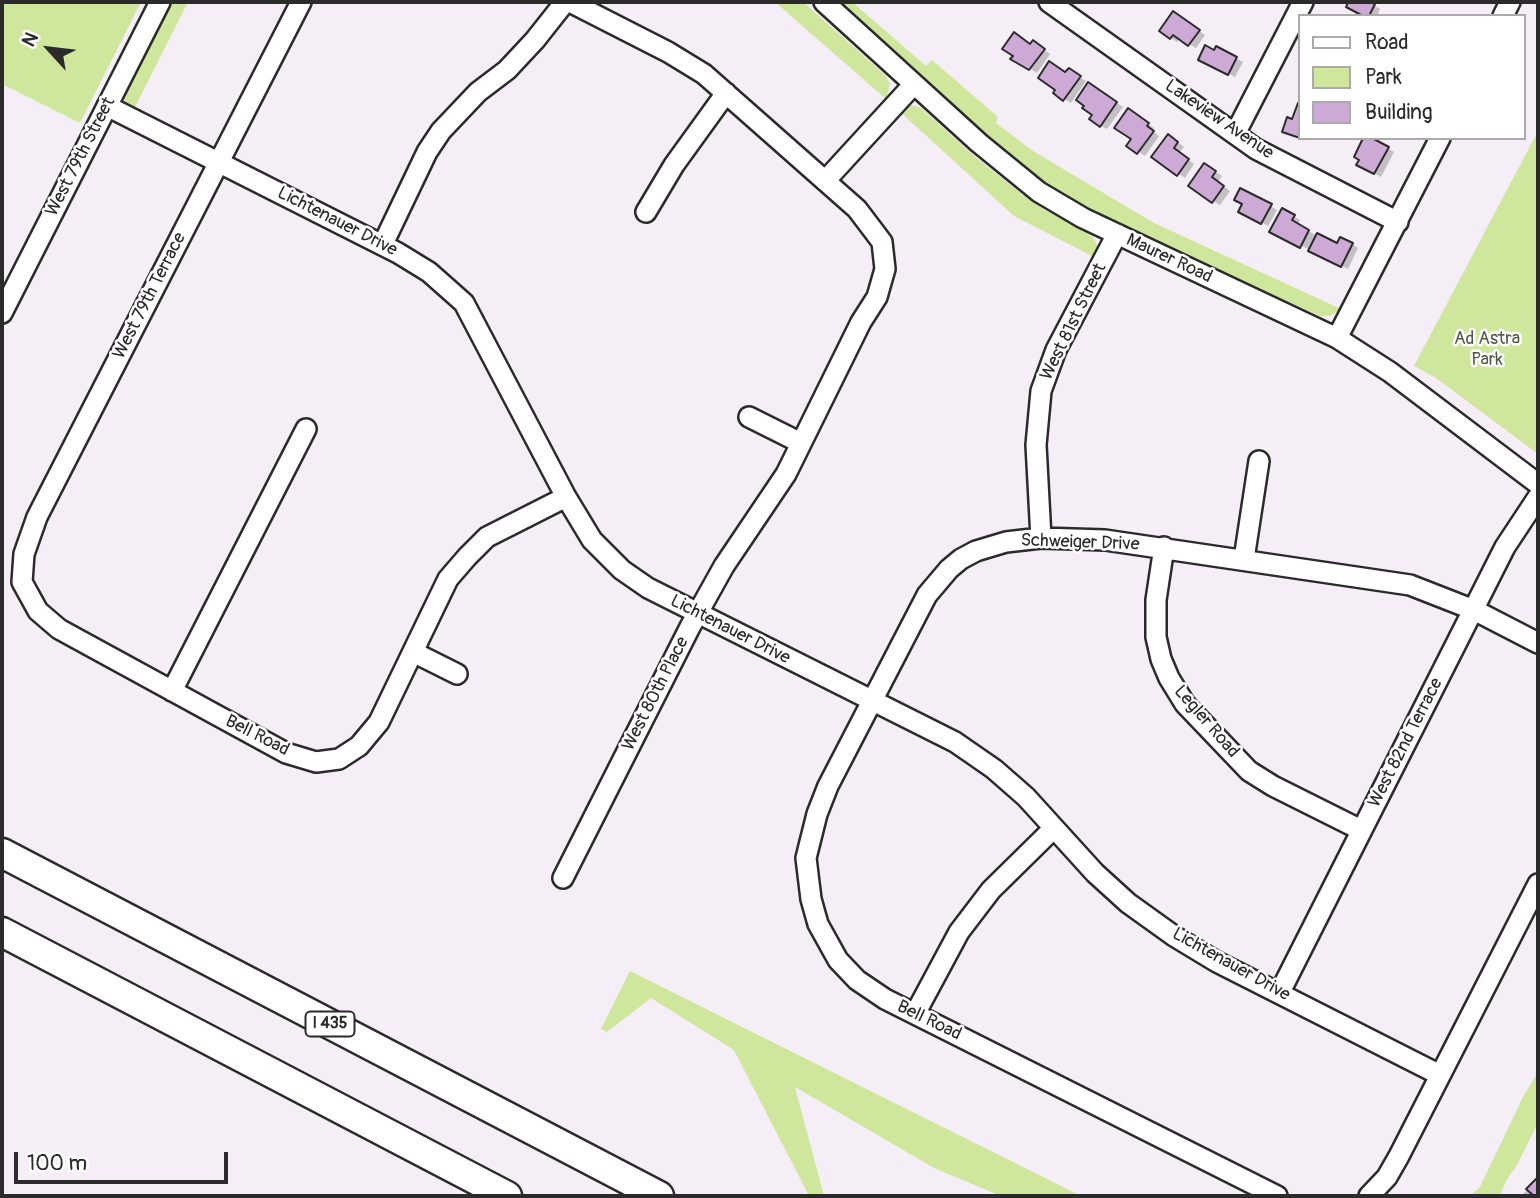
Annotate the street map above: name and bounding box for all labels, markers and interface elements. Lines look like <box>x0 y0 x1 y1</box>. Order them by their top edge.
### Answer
north arrow <box>14 14 84 84</box>
legend <box>1298 14 1526 140</box>
text: N <box>17 28 44 51</box>
text: Road <box>1365 29 1409 56</box>
text: Park <box>1365 64 1402 91</box>
street label: Lakeview Avenue <box>1161 76 1277 164</box>
street label: West 79th Street <box>42 94 120 220</box>
text: Building <box>1365 99 1432 126</box>
street label: Lichtenauer Drive <box>273 183 401 261</box>
street label: West 79th Terrace <box>109 229 191 363</box>
street label: Maurer Road <box>1122 230 1216 288</box>
street label: West 81st Street <box>1036 260 1112 384</box>
park label: Ad Astra Park <box>1454 328 1520 370</box>
street label: Schweiger Drive <box>1020 530 1140 556</box>
street label: Lichtenauer Drive <box>666 591 794 669</box>
street label: West 80th Place <box>618 633 694 755</box>
street label: West 82nd Terrace <box>1364 675 1448 811</box>
street label: Legler Road <box>1169 681 1243 763</box>
street label: Bell Road <box>221 711 293 761</box>
street label: Lichtenauer Drive <box>1168 924 1294 1006</box>
street label: Bell Road <box>893 996 965 1046</box>
road number: I 435 <box>306 1012 354 1036</box>
scale bar <box>18 1138 231 1182</box>
text: 100 m <box>27 1150 87 1177</box>

